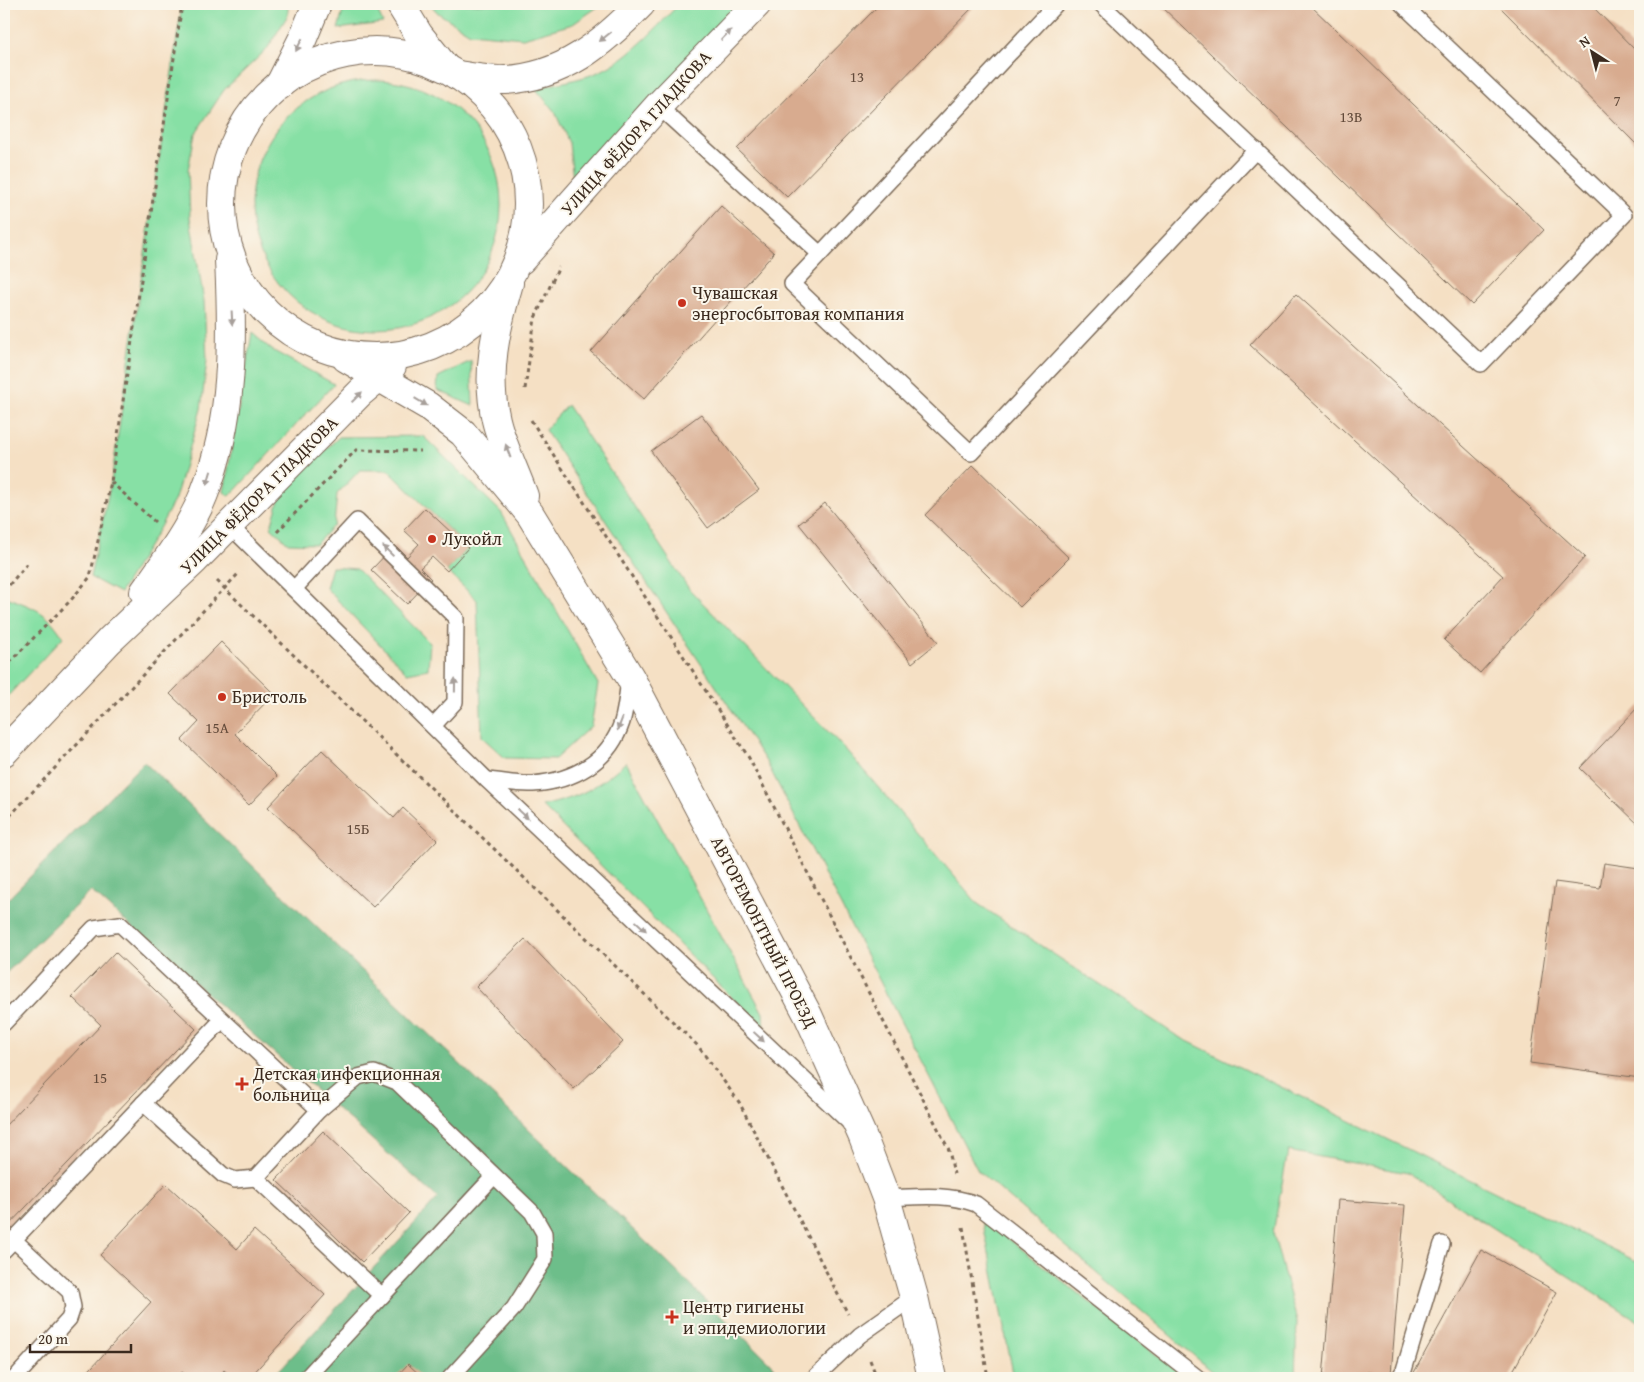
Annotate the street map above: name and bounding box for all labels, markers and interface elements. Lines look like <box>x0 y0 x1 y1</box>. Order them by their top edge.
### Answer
north arrow <box>1566 28 1616 78</box>
one-way arrow <box>720 29 732 41</box>
text: N <box>1575 30 1595 52</box>
one-way arrow <box>599 31 612 42</box>
one-way arrow <box>295 38 303 53</box>
street label: УЛИЦА ФЁДОРА ГЛАДКОВА <box>554 44 717 221</box>
house number: 13 <box>850 66 864 87</box>
house number: 7 <box>1613 90 1621 111</box>
house number: 13В <box>1340 106 1362 127</box>
place label: Чувашская энергосбытовая компания <box>692 279 904 327</box>
marker: Чувашская энергосбытовая компания <box>676 297 688 309</box>
one-way arrow <box>228 310 236 326</box>
one-way arrow <box>350 391 362 403</box>
one-way arrow <box>415 397 428 406</box>
street label: УЛИЦА ФЁДОРА ГЛАДКОВА <box>173 409 344 580</box>
one-way arrow <box>504 443 512 458</box>
one-way arrow <box>204 470 212 485</box>
place label: Лукойл <box>442 525 502 552</box>
marker: Лукойл <box>426 533 438 545</box>
one-way arrow <box>383 545 395 557</box>
one-way arrow <box>451 677 459 693</box>
place label: Бристоль <box>232 683 307 710</box>
marker: Бристоль <box>216 691 228 703</box>
house number: 15А <box>205 717 229 738</box>
one-way arrow <box>615 717 623 731</box>
one-way arrow <box>516 808 528 820</box>
house number: 15Б <box>347 818 369 839</box>
street label: АВТОРЕМОНТНЫЙ ПРОЕЗД <box>704 831 825 1032</box>
one-way arrow <box>634 920 646 932</box>
one-way arrow <box>752 1031 764 1043</box>
place label: Детская инфекционная больница <box>252 1060 440 1108</box>
house number: 15 <box>93 1067 107 1088</box>
marker: Детская инфекционная больница <box>235 1077 249 1091</box>
place label: Центр гигиены и эпидемиологии <box>683 1293 826 1341</box>
marker: Центр гигиены и эпидемиологии <box>665 1310 679 1324</box>
scale bar <box>30 1322 131 1354</box>
text: 20 m <box>38 1328 69 1349</box>

